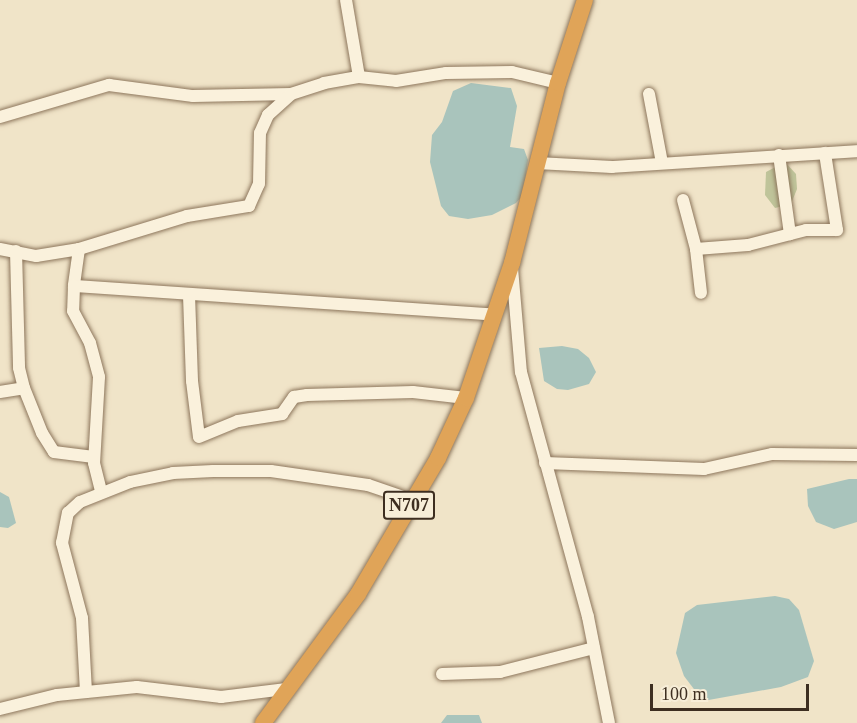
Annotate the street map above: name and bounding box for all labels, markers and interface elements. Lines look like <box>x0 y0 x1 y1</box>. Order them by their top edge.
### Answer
road number: N707 <box>382 490 436 520</box>
scale bar <box>653 672 812 710</box>
text: 100 m <box>661 684 707 704</box>

